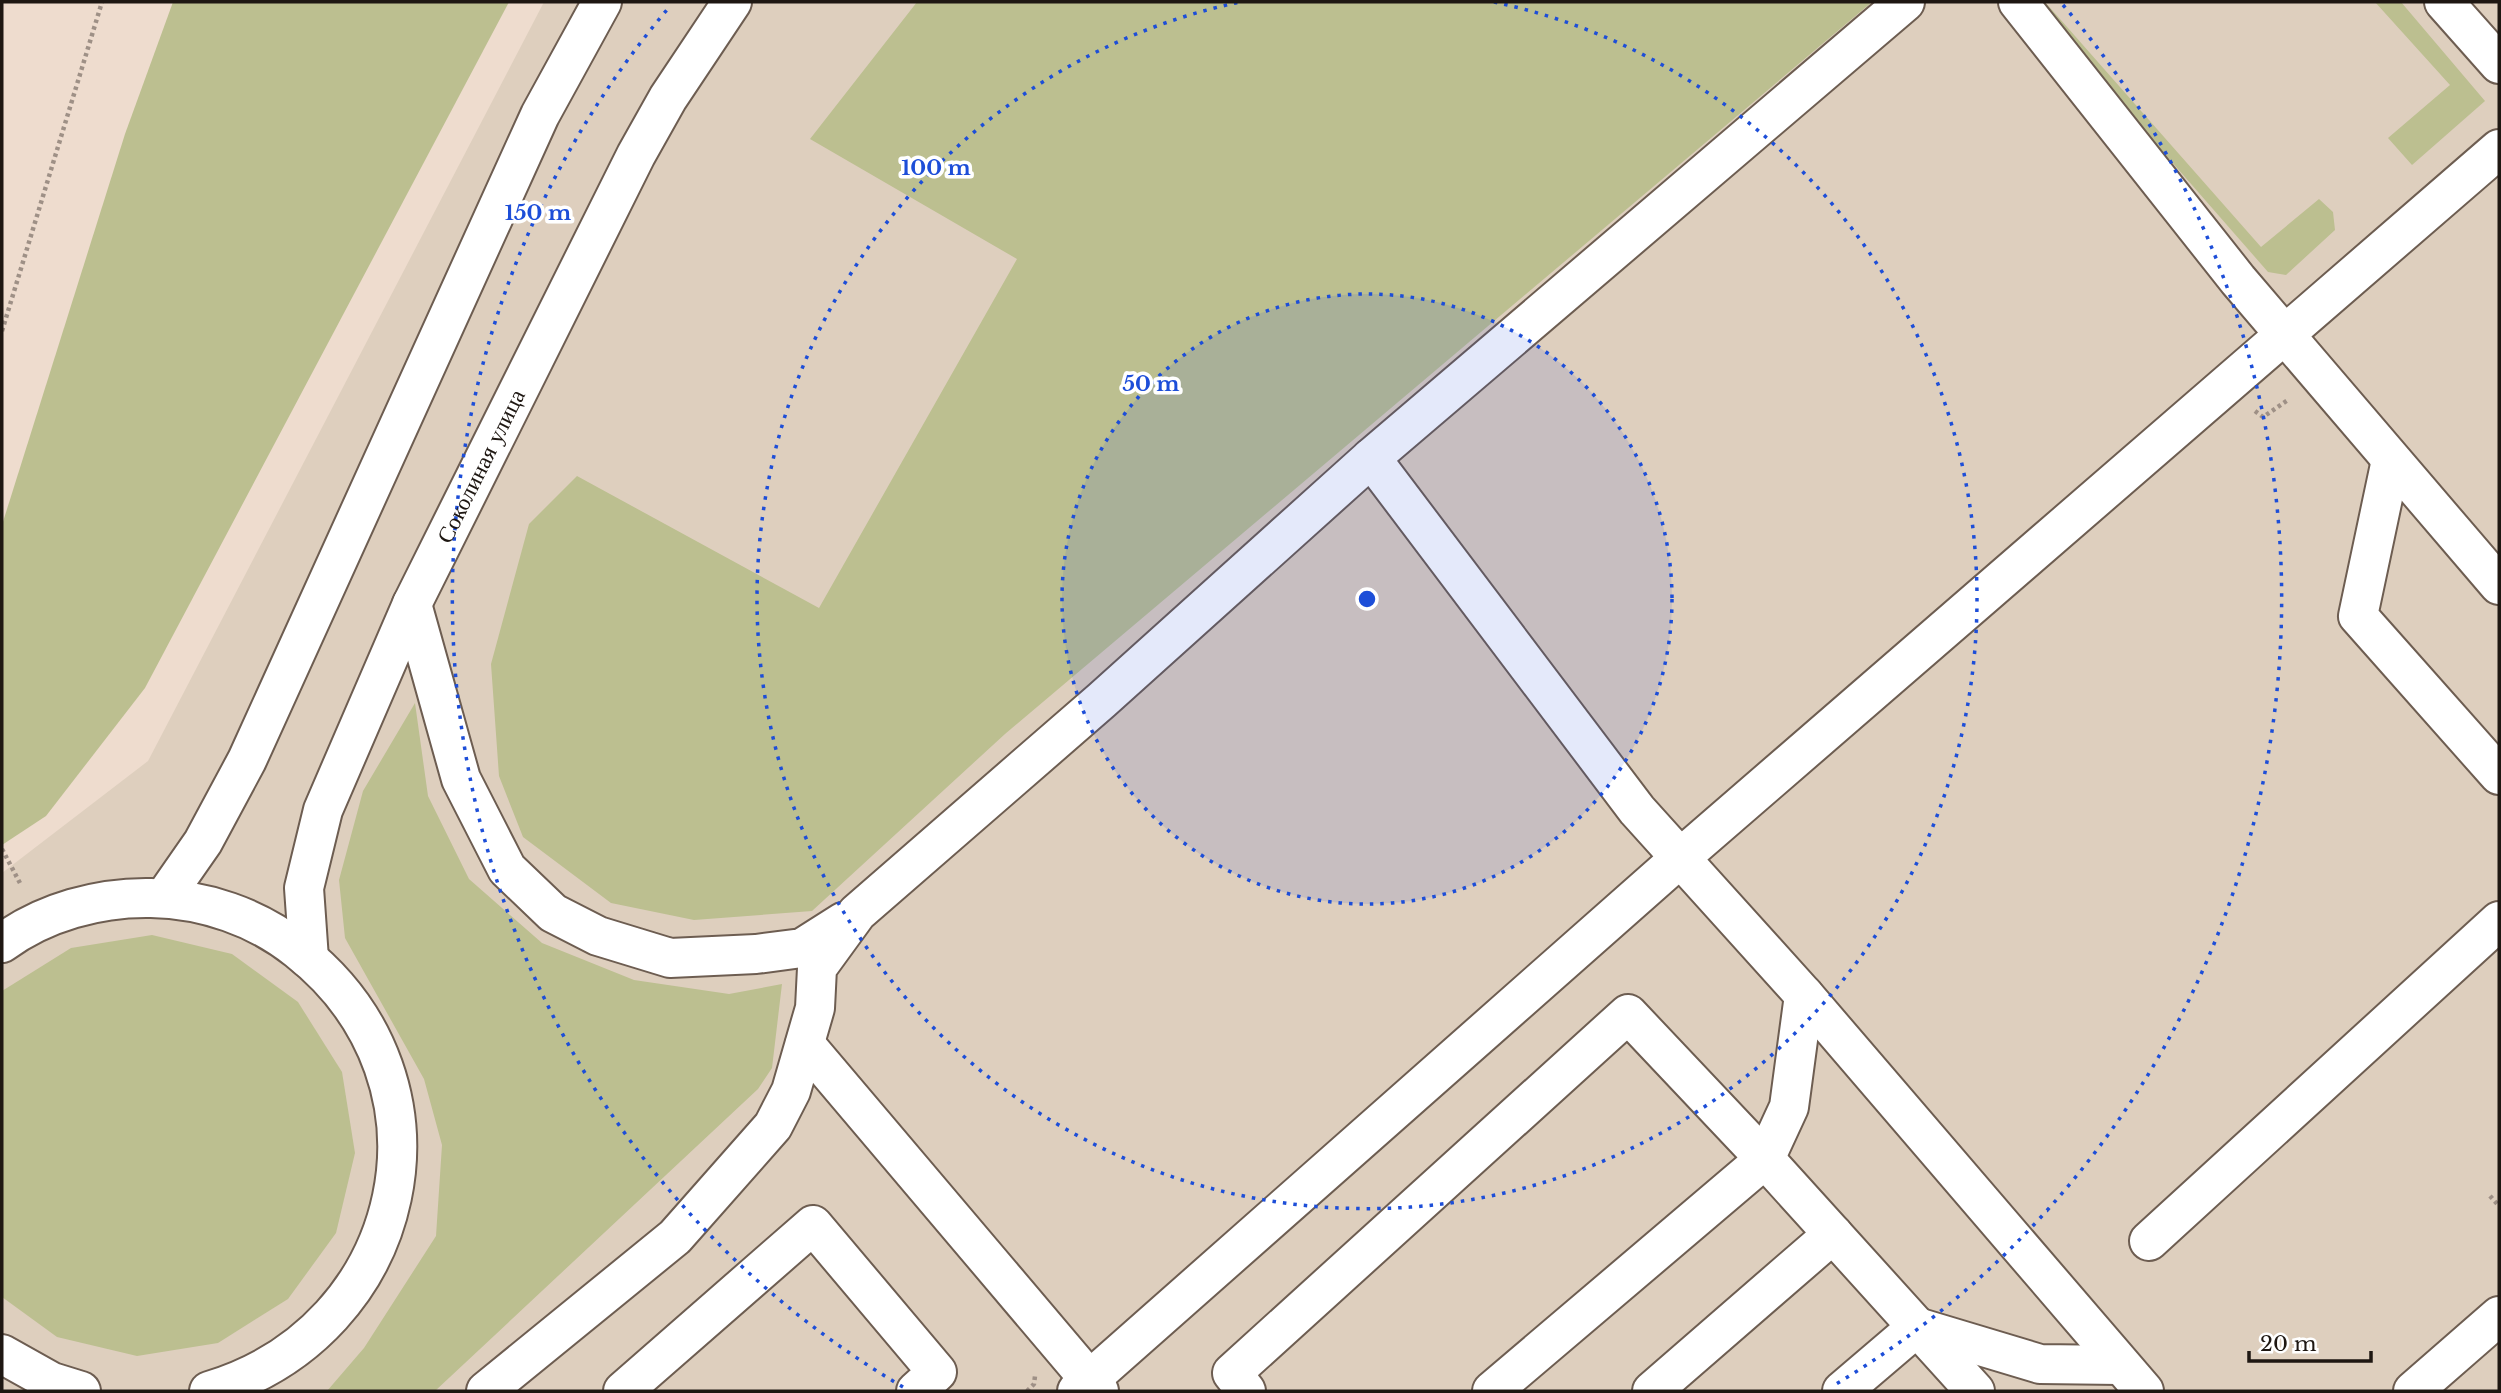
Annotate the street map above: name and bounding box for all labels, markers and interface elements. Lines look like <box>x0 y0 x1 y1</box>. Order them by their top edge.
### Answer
text: 100 m <box>901 155 971 181</box>
text: 150 m <box>505 200 571 226</box>
text: 50 m <box>1122 371 1180 397</box>
street label: Соколиная улица <box>431 384 531 548</box>
centre of rings <box>1355 587 1379 611</box>
scale bar <box>2249 1320 2372 1364</box>
text: 20 m <box>2260 1331 2317 1357</box>

